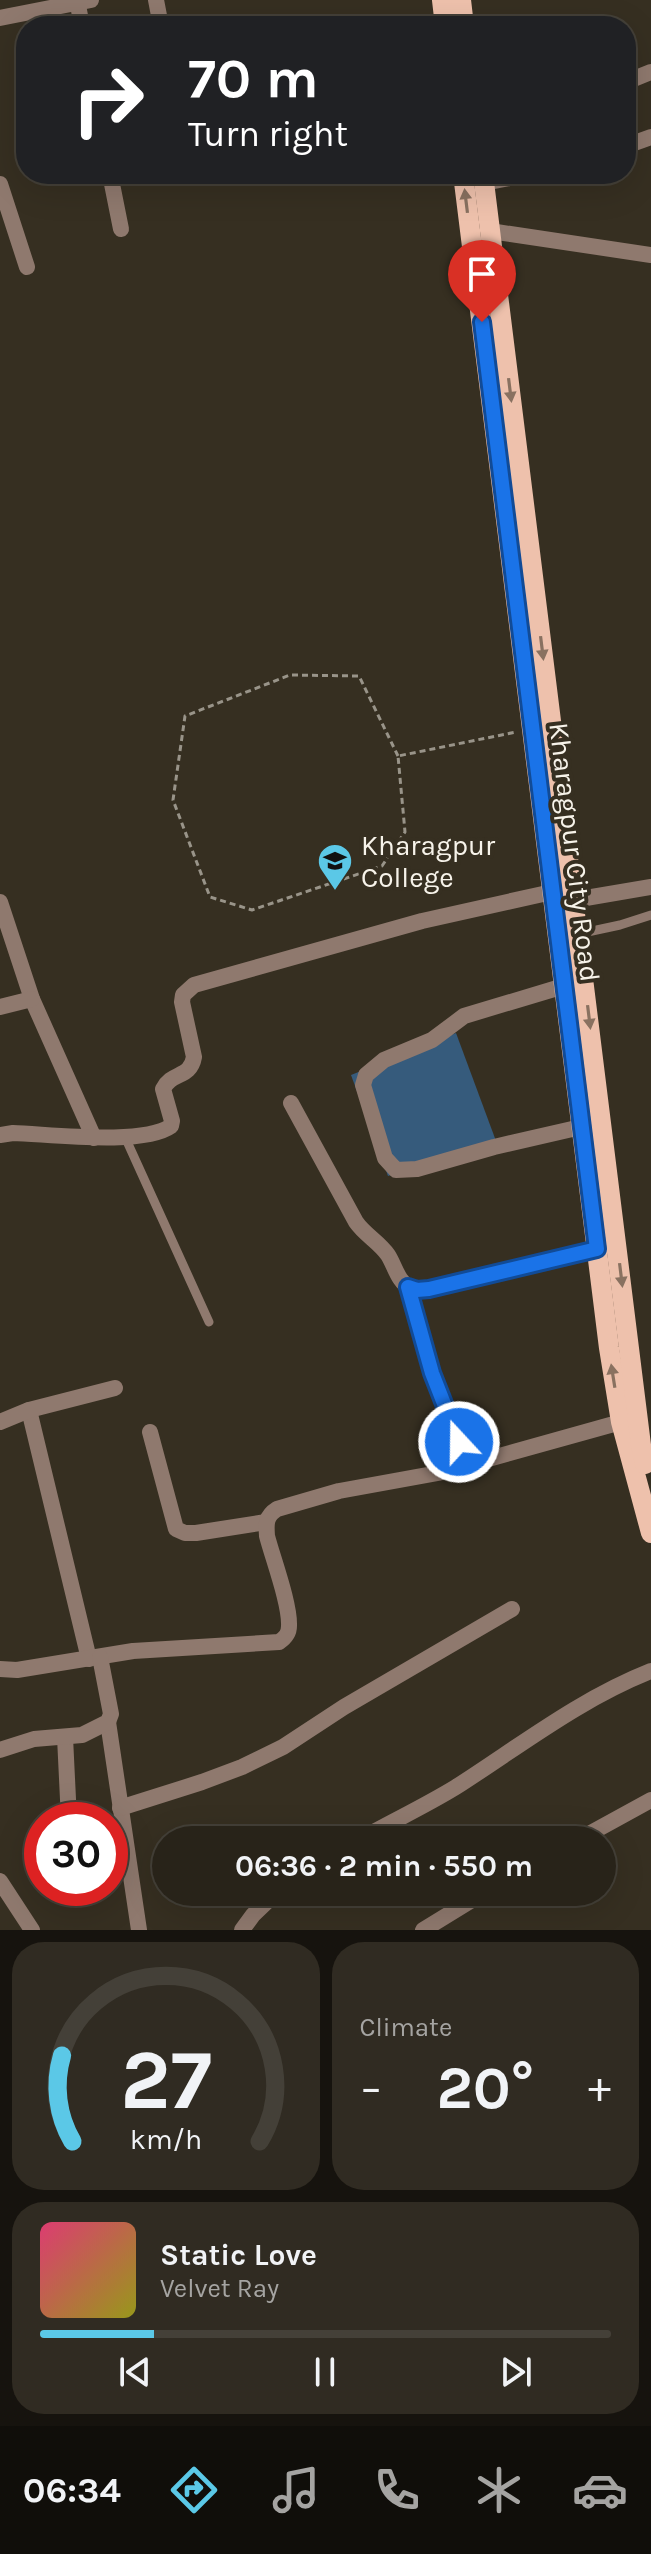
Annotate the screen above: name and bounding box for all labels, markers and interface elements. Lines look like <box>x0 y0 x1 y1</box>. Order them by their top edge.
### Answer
text: 70 m <box>188 46 319 111</box>
icon: right <box>56 48 160 152</box>
text: Turn right <box>188 113 348 155</box>
one-way arrow <box>460 188 473 213</box>
pin <box>448 240 516 322</box>
icon: arrive <box>460 252 504 296</box>
one-way arrow <box>504 378 517 403</box>
one-way arrow <box>536 636 549 661</box>
street label: Kharagpur City Road <box>542 721 607 984</box>
place label: Kharagpur College <box>361 829 496 894</box>
school or university icon: Kharagpur College <box>316 842 354 892</box>
one-way arrow <box>582 1005 595 1030</box>
one-way arrow <box>614 1263 627 1288</box>
one-way arrow <box>607 1363 619 1388</box>
position arrow <box>417 1400 501 1484</box>
speed limit sign: 30 <box>24 1802 128 1906</box>
text: 06:36 · 2 min · 550 m <box>235 1848 533 1884</box>
text: Climate <box>360 2012 452 2043</box>
text: 27 <box>120 2032 212 2129</box>
text: 20° <box>436 2053 534 2123</box>
text: − <box>360 2062 383 2113</box>
text: + <box>588 2062 611 2113</box>
text: km/h <box>130 2123 202 2156</box>
text: Static Love <box>160 2237 317 2273</box>
text: Velvet Ray <box>160 2273 279 2304</box>
icon: previous <box>113 2350 157 2394</box>
icon: pause <box>303 2350 347 2394</box>
icon: next <box>494 2350 538 2394</box>
icon: directions <box>166 2462 222 2518</box>
icon: music <box>268 2462 324 2518</box>
icon: phone <box>369 2462 425 2518</box>
icon: climate <box>471 2462 527 2518</box>
icon: car <box>572 2462 628 2518</box>
text: 06:34 <box>23 2469 121 2511</box>

